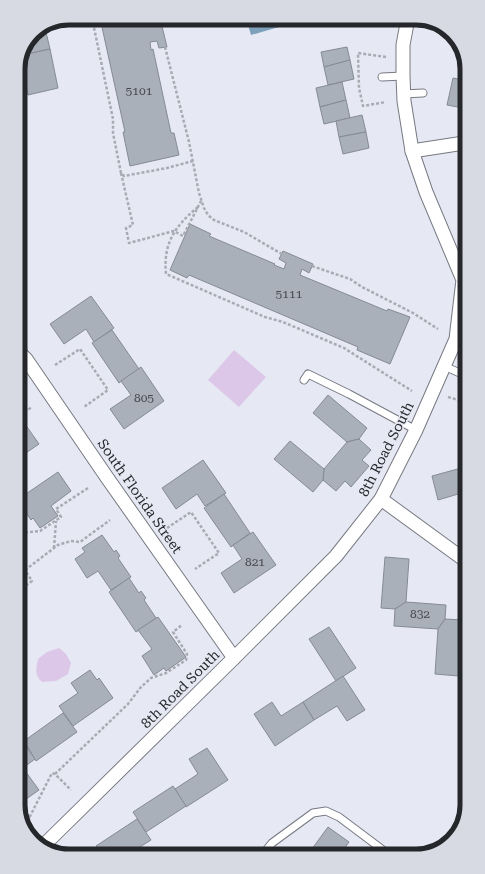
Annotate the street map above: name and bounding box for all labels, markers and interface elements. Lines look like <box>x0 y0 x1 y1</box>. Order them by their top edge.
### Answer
house number: 5101 <box>126 84 153 98</box>
house number: 5111 <box>276 287 303 301</box>
house number: 805 <box>134 391 154 405</box>
street label: 8th Road South <box>355 399 417 499</box>
street label: South Florida Street <box>94 436 186 556</box>
house number: 821 <box>245 555 265 569</box>
house number: 832 <box>410 607 430 621</box>
street label: 8th Road South <box>138 647 222 731</box>

